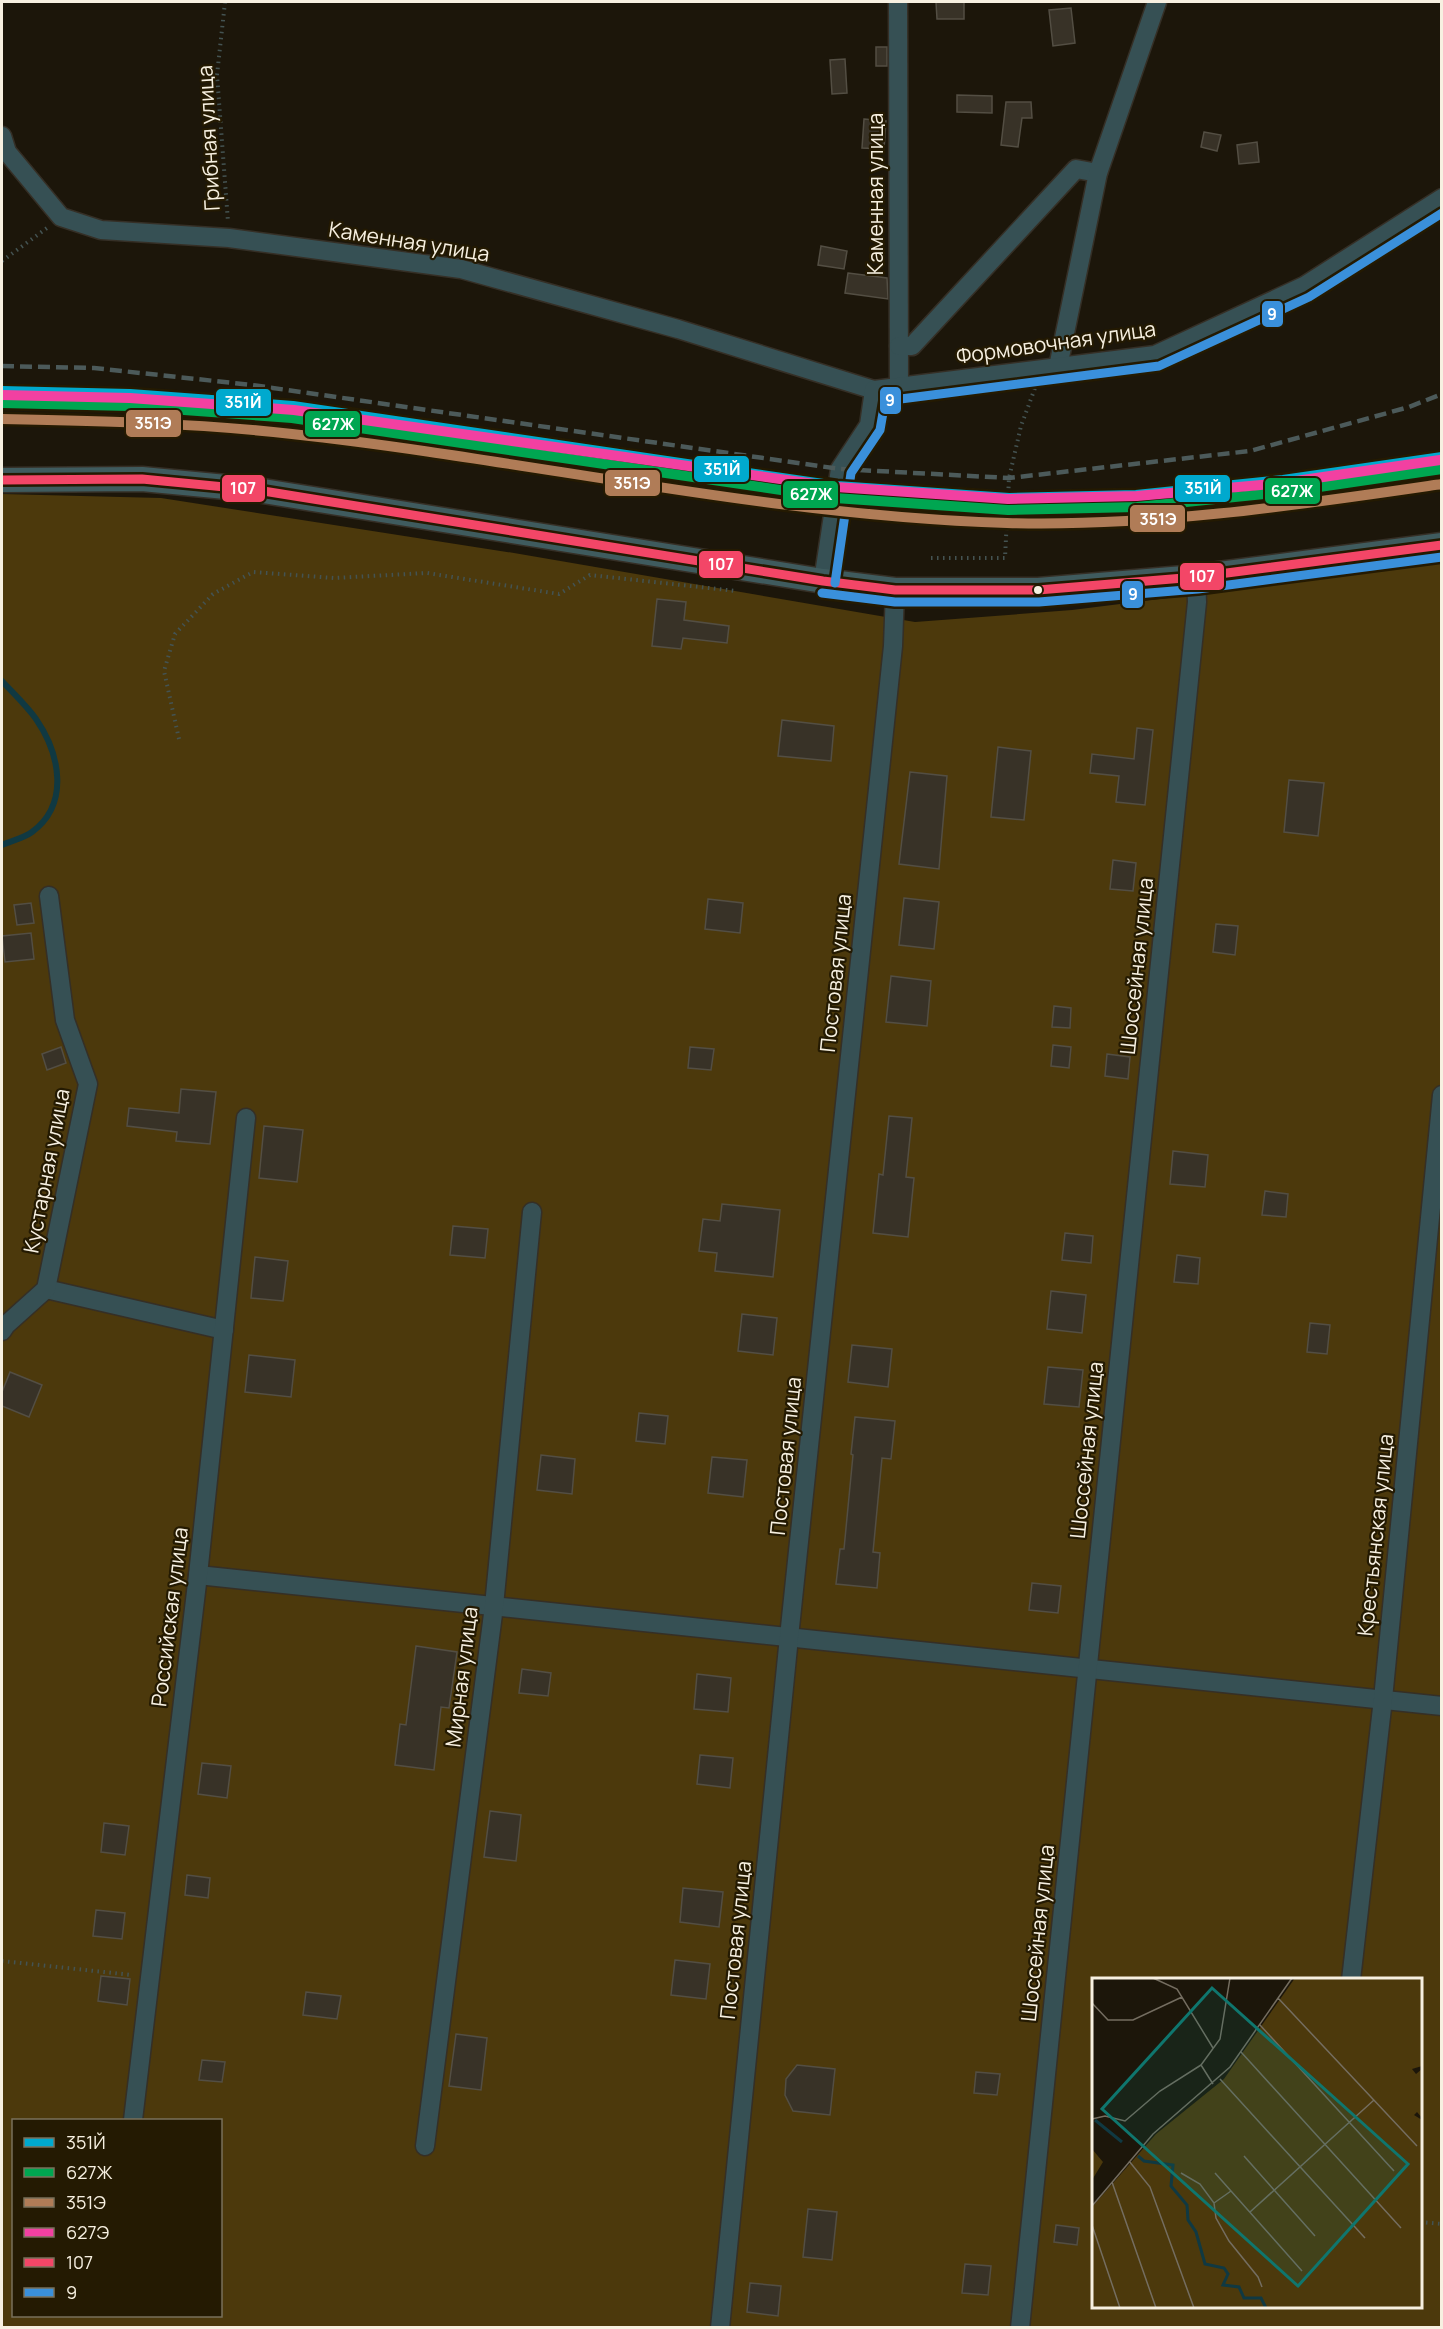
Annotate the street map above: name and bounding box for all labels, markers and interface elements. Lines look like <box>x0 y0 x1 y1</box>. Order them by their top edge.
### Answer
street label: Грибная улица <box>190 64 226 212</box>
street label: Каменная улица <box>861 113 889 275</box>
street label: Каменная улица <box>327 214 492 268</box>
line badge: 9 <box>1261 300 1284 328</box>
text: 9 <box>1267 303 1277 325</box>
street label: Формовочная улица <box>954 314 1157 370</box>
line badge: 9 <box>879 386 902 415</box>
line badge: 351Й <box>215 388 272 417</box>
text: 9 <box>885 389 895 411</box>
text: 351Й <box>224 391 262 413</box>
line badge: 351Э <box>125 409 182 438</box>
line badge: 627Ж <box>304 410 361 438</box>
text: 351Э <box>134 412 172 434</box>
text: 627Ж <box>312 413 355 435</box>
line badge: 351Й <box>693 455 750 483</box>
text: 351Й <box>703 458 741 480</box>
line badge: 351Э <box>604 469 661 497</box>
text: 351Э <box>613 472 651 494</box>
line badge: 107 <box>221 474 266 503</box>
line badge: 351Й <box>1174 474 1231 503</box>
text: 107 <box>230 477 256 499</box>
text: 351Й <box>1184 477 1222 499</box>
line badge: 627Ж <box>1264 477 1321 505</box>
line badge: 627Ж <box>782 480 839 509</box>
text: 627Ж <box>1271 480 1314 502</box>
text: 627Ж <box>790 483 833 505</box>
line badge: 351Э <box>1129 504 1186 533</box>
text: 351Э <box>1139 508 1177 530</box>
line badge: 107 <box>698 550 744 579</box>
text: 107 <box>708 553 734 575</box>
line badge: 107 <box>1179 562 1225 591</box>
text: 107 <box>1189 565 1215 587</box>
line badge: 9 <box>1121 580 1144 609</box>
text: 9 <box>1128 583 1138 605</box>
unlabelled marker <box>1032 584 1044 596</box>
street label: Шоссейная улица <box>1113 876 1159 1056</box>
street label: Постовая улица <box>813 892 857 1054</box>
street label: Кустарная улица <box>16 1086 76 1255</box>
street label: Шоссейная улица <box>1063 1360 1109 1540</box>
street label: Постовая улица <box>763 1375 807 1537</box>
street label: Крестьянская улица <box>1350 1432 1400 1637</box>
street label: Российская улица <box>144 1525 194 1708</box>
street label: Мирная улица <box>439 1605 484 1749</box>
street label: Шоссейная улица <box>1014 1843 1060 2023</box>
street label: Постовая улица <box>713 1859 757 2021</box>
inset map <box>1092 1978 1422 2308</box>
legend <box>12 2119 222 2317</box>
text: 351Й <box>66 2130 106 2154</box>
text: 627Ж <box>66 2160 113 2184</box>
text: 351Э <box>66 2190 106 2214</box>
text: 627Э <box>66 2220 109 2244</box>
text: 107 <box>66 2250 93 2274</box>
text: 9 <box>66 2280 77 2304</box>

